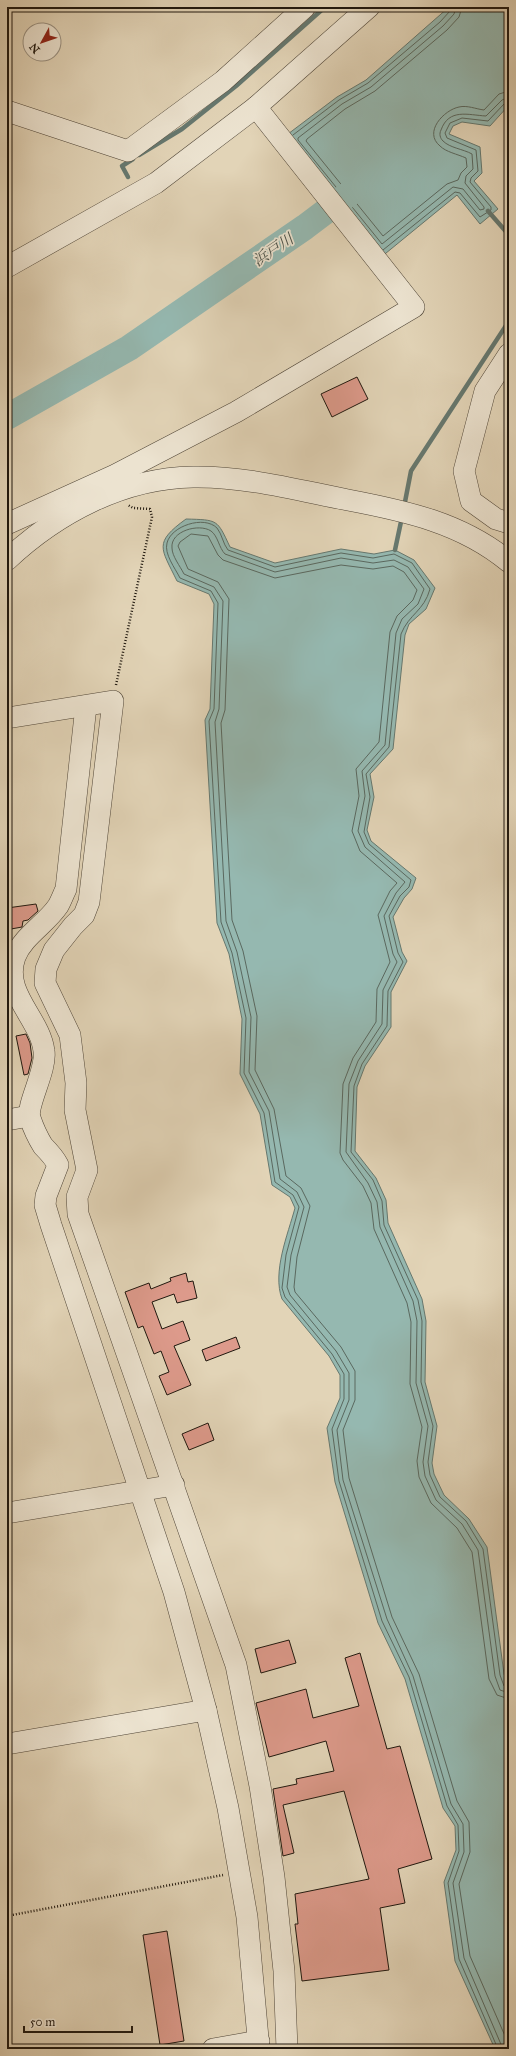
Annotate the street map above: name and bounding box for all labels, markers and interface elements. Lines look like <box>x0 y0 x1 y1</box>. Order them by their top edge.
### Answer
north arrow <box>22 22 62 62</box>
text: N <box>26 40 43 56</box>
water label: 浜戸川 <box>249 229 298 270</box>
scale bar <box>24 2008 132 2034</box>
text: 50 m <box>30 2015 55 2029</box>

